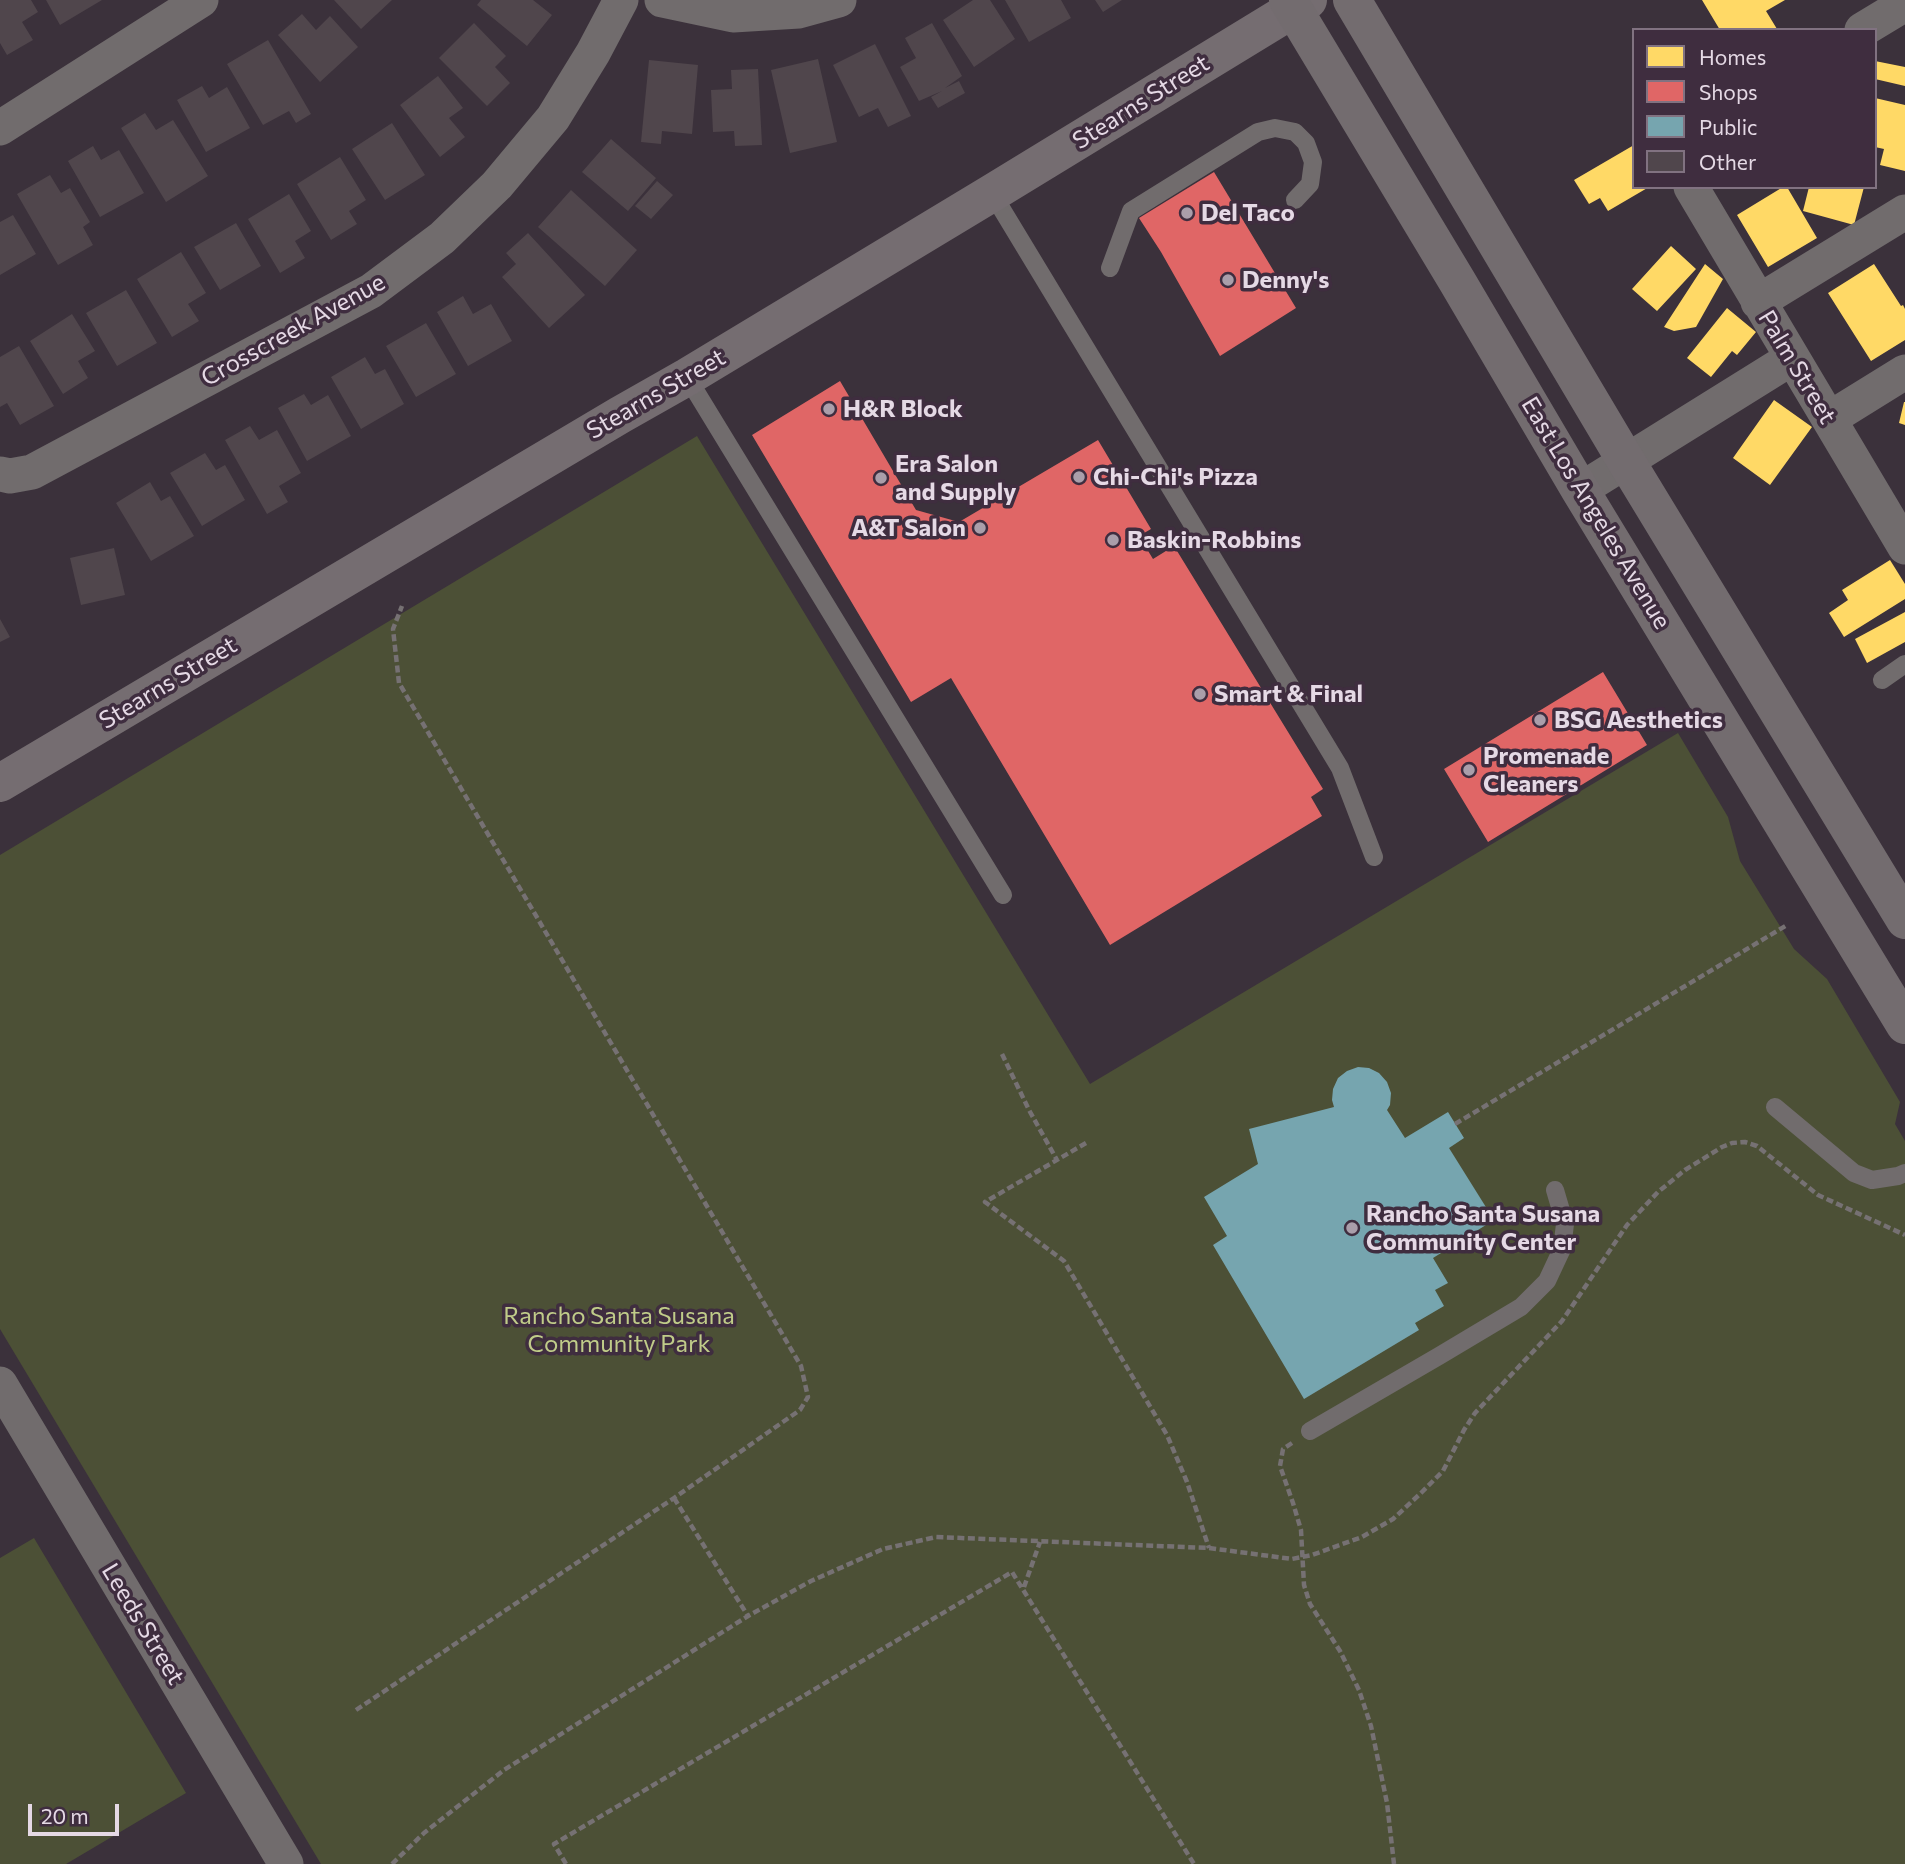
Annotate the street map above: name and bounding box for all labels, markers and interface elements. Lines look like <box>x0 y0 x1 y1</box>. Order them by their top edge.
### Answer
legend <box>1632 28 1877 189</box>
text: Homes <box>1699 44 1766 69</box>
street label: Stearns Street <box>1067 49 1215 155</box>
text: Shops <box>1699 79 1758 104</box>
text: Public <box>1699 114 1757 139</box>
text: Other <box>1699 149 1756 174</box>
place label: Del Taco <box>1201 199 1295 227</box>
marker: Del Taco <box>1179 205 1195 221</box>
place label: Denny's <box>1242 266 1329 294</box>
street label: Crosscreek Avenue <box>196 268 390 392</box>
marker: Denny's <box>1220 272 1236 288</box>
street label: Palm Street <box>1752 305 1842 429</box>
street label: Stearns Street <box>582 343 730 445</box>
street label: East Los Angeles Avenue <box>1515 392 1677 634</box>
place label: H&R Block <box>843 395 963 423</box>
marker: H&R Block <box>821 401 837 417</box>
place label: Era Salon and Supply <box>895 450 1016 506</box>
place label: Chi-Chi's Pizza <box>1093 463 1258 491</box>
marker: Chi-Chi's Pizza <box>1071 469 1087 485</box>
marker: Era Salon and Supply <box>873 470 889 486</box>
place label: A&T Salon <box>851 514 966 542</box>
marker: A&T Salon <box>972 520 988 536</box>
place label: Baskin-Robbins <box>1127 526 1302 554</box>
marker: Baskin-Robbins <box>1105 532 1121 548</box>
street label: Stearns Street <box>94 631 242 735</box>
place label: Smart & Final <box>1214 680 1363 708</box>
marker: Smart & Final <box>1192 686 1208 702</box>
place label: BSG Aesthetics <box>1554 706 1723 734</box>
marker: BSG Aesthetics <box>1532 712 1548 728</box>
place label: Promenade Cleaners <box>1483 742 1609 798</box>
marker: Promenade Cleaners <box>1461 762 1477 778</box>
place label: Rancho Santa Susana Community Center <box>1366 1200 1600 1256</box>
marker: Rancho Santa Susana Community Center <box>1344 1220 1360 1236</box>
park label: Rancho Santa Susana Community Park <box>503 1302 735 1358</box>
street label: Leeds Street <box>96 1558 190 1690</box>
scale bar <box>32 1790 122 1834</box>
text: 20 m <box>41 1803 89 1828</box>

